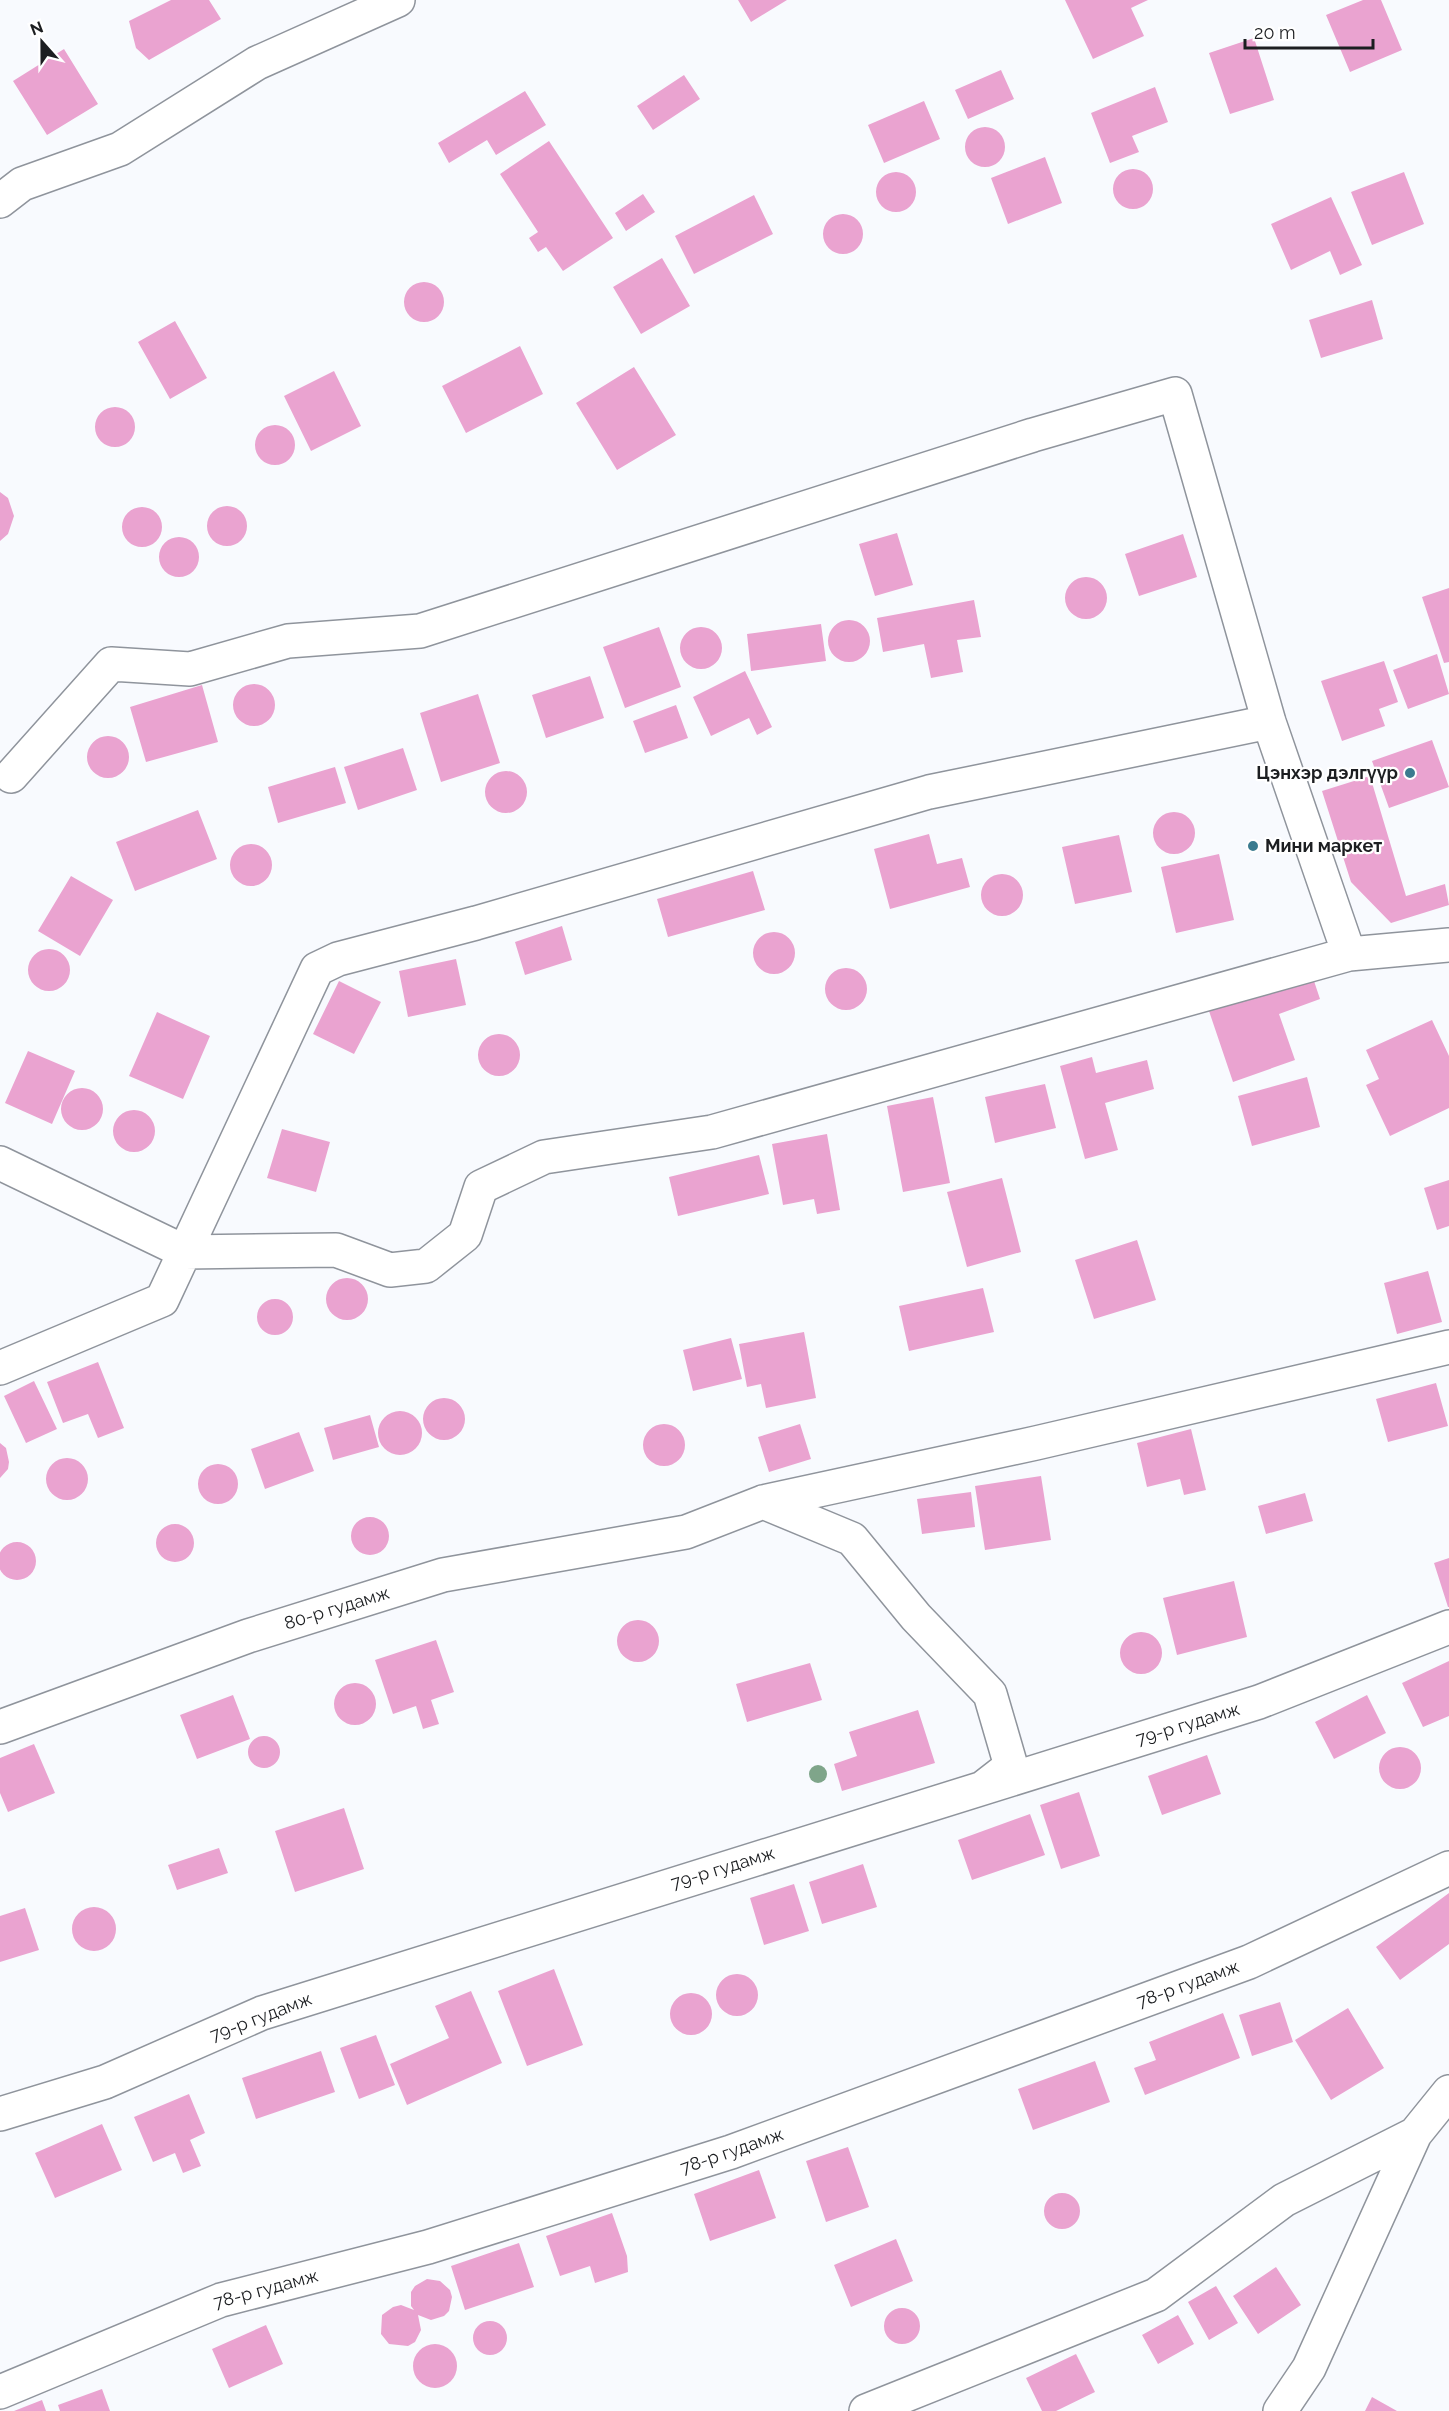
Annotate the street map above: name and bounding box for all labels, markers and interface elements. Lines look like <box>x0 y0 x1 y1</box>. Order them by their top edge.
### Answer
north arrow <box>12 12 72 72</box>
scale bar <box>1245 12 1372 50</box>
text: N <box>28 17 46 40</box>
text: 20 m <box>1254 22 1296 43</box>
place label: Цэнхэр дэлгүүр <box>1256 762 1398 783</box>
marker: Цэнхэр дэлгүүр <box>1403 766 1417 780</box>
place label: Мини маркет <box>1265 835 1382 856</box>
marker: Мини маркет <box>1246 839 1260 853</box>
street label: 80-р гудамж <box>282 1582 392 1634</box>
street label: 79-р гудамж <box>1133 1698 1242 1749</box>
street label: 79-р гудамж <box>668 1842 777 1893</box>
street label: 78-р гудамж <box>1134 1955 1242 2012</box>
street label: 79-р гудамж <box>207 1987 315 2046</box>
street label: 78-р гудамж <box>677 2123 786 2178</box>
street label: 78-р гудамж <box>211 2264 321 2313</box>

